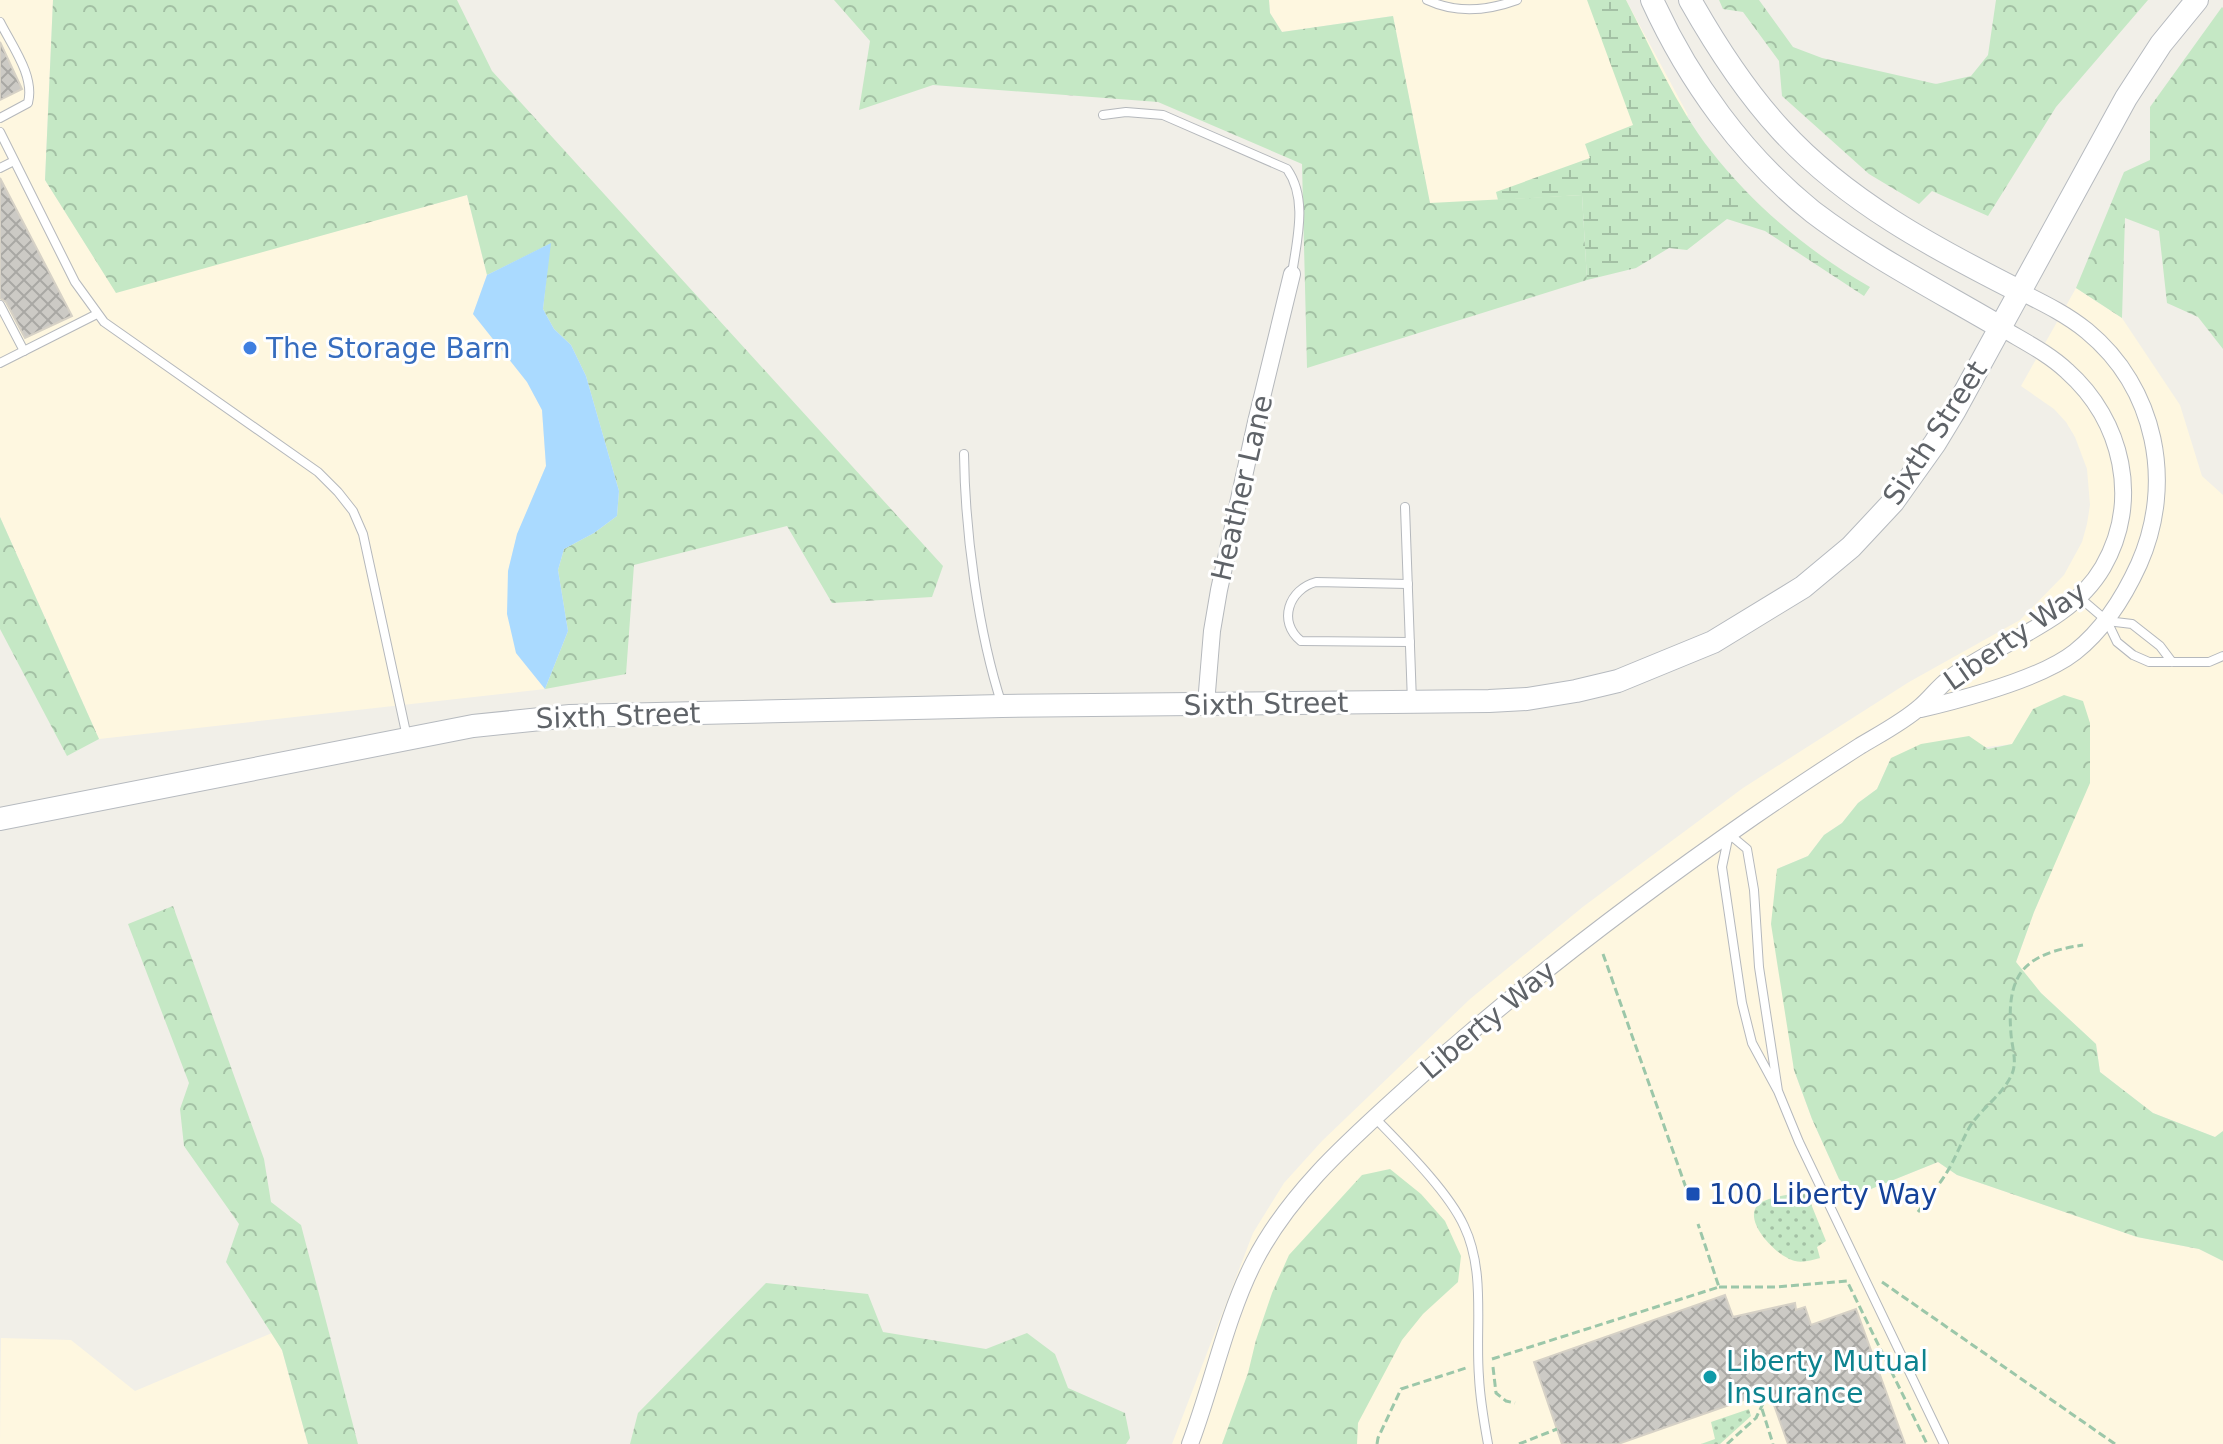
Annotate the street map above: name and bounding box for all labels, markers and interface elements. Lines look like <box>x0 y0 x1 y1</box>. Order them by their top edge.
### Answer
place label: The Storage Barn <box>265 332 511 365</box>
marker: The Storage Barn <box>241 339 259 357</box>
street label: Sixth Street <box>1876 355 1994 511</box>
street label: Heather Lane <box>1205 392 1279 584</box>
street label: Liberty Way <box>1938 575 2092 697</box>
street label: Sixth Street <box>1183 686 1349 722</box>
street label: Sixth Street <box>535 697 701 735</box>
street label: Liberty Way <box>1414 954 1562 1086</box>
place label: 100 Liberty Way <box>1709 1178 1937 1211</box>
marker: 100 Liberty Way <box>1684 1185 1702 1203</box>
place label: Liberty Mutual Insurance <box>1726 1345 1928 1410</box>
marker: Liberty Mutual Insurance <box>1701 1368 1719 1386</box>

